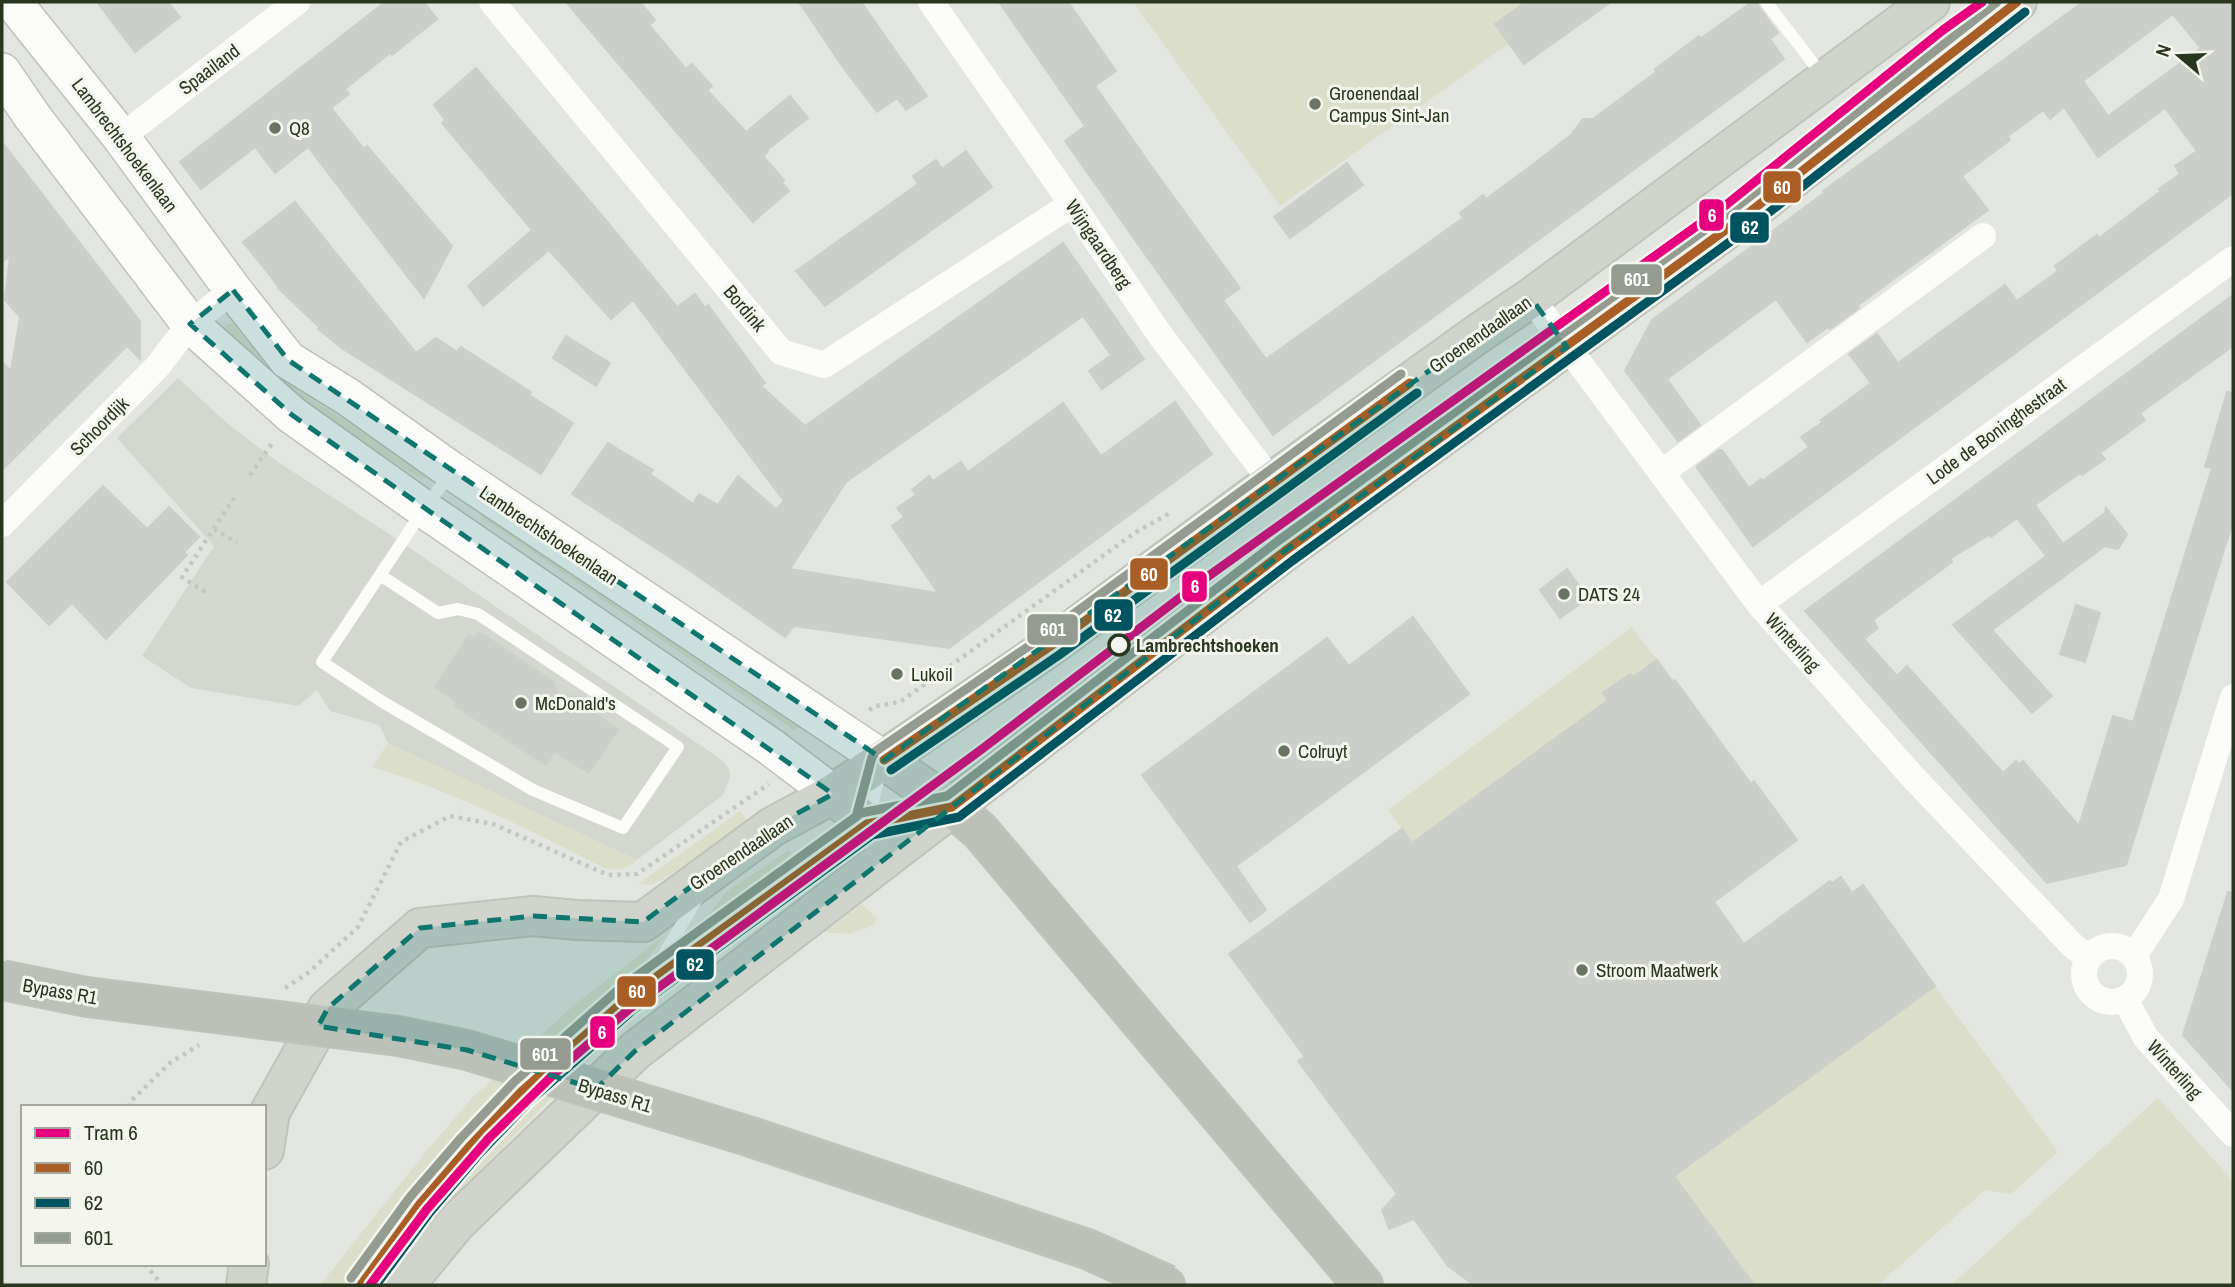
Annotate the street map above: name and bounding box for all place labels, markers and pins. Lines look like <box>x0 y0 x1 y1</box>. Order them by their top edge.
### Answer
place label: Groenendaal Campus Sint-Jan <box>1329 80 1449 128</box>
marker: Groenendaal Campus Sint-Jan <box>1307 96 1323 112</box>
place label: Q8 <box>289 115 310 141</box>
marker: Q8 <box>267 120 283 136</box>
place label: DATS 24 <box>1578 581 1640 607</box>
marker: DATS 24 <box>1556 586 1572 602</box>
place label: Lambrechtshoeken <box>1136 632 1279 658</box>
marker: Lambrechtshoeken <box>1108 634 1130 656</box>
place label: Lukoil <box>911 661 953 687</box>
marker: Lukoil <box>889 666 905 682</box>
place label: McDonald's <box>535 690 616 716</box>
marker: McDonald's <box>513 695 529 711</box>
place label: Colruyt <box>1298 738 1348 764</box>
marker: Colruyt <box>1276 743 1292 759</box>
place label: Stroom Maatwerk <box>1596 957 1718 983</box>
marker: Stroom Maatwerk <box>1574 962 1590 978</box>

